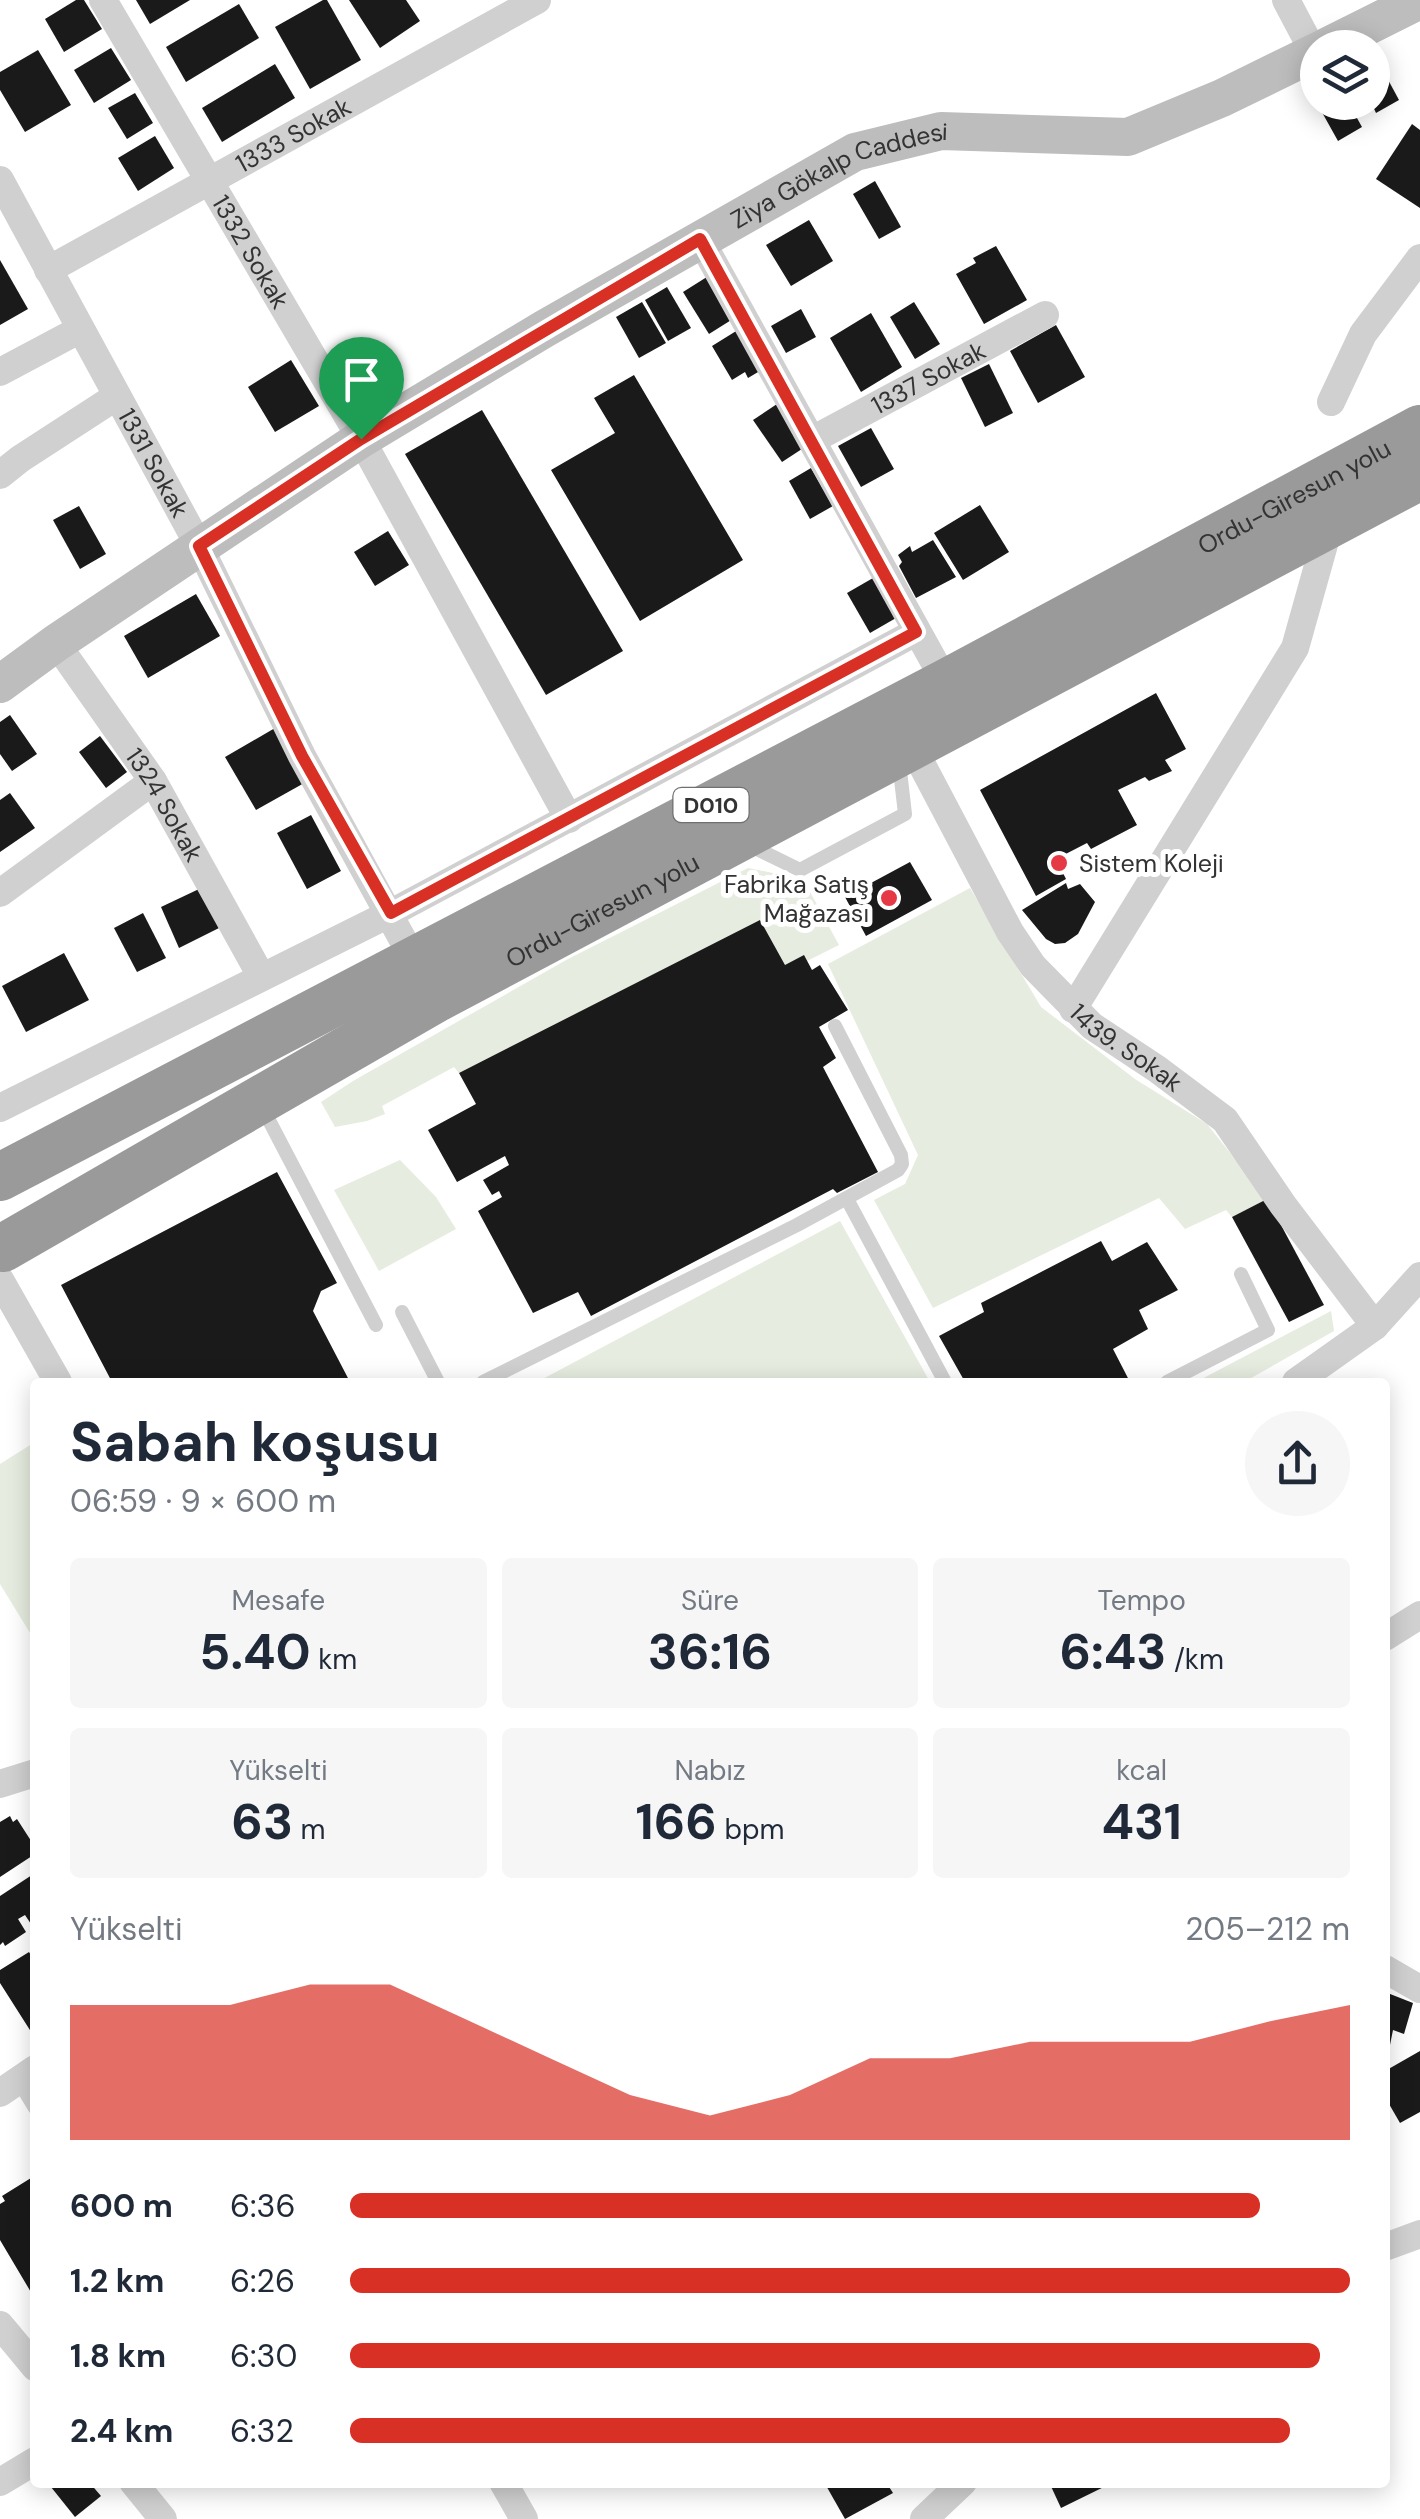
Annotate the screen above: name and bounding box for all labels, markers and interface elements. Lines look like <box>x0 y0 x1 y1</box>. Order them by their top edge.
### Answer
map controls <box>1300 30 1390 120</box>
button: layers <box>1300 30 1390 120</box>
street label: 1333 Sokak <box>230 90 357 180</box>
street label: Ziya Gökalp Caddesi <box>725 115 948 236</box>
street label: 1332 Sokak <box>204 189 297 315</box>
street label: 1337 Sokak <box>866 334 992 422</box>
pin <box>319 337 404 440</box>
icon: arrive <box>334 352 389 407</box>
street label: 1331 Sokak <box>110 403 197 524</box>
street label: Ordu-Giresun yolu <box>1192 432 1397 562</box>
street label: 1324 Sokak <box>118 742 211 868</box>
road number: D010 <box>674 788 748 822</box>
street label: Ordu-Giresun yolu <box>500 846 705 976</box>
place label: Sistem Koleji <box>1079 847 1224 880</box>
marker: Sistem Koleji <box>1048 852 1070 874</box>
place label: Fabrika Satış Mağazası <box>724 868 869 930</box>
marker: Fabrika Satış Mağazası <box>878 887 900 909</box>
street label: 1439. Sokak <box>1062 997 1190 1100</box>
text: Sabah koşusu <box>70 1406 440 1478</box>
button: share <box>1245 1411 1350 1516</box>
text: 06:59 · 9 × 600 m <box>70 1480 336 1522</box>
text: Mesafe <box>232 1582 325 1619</box>
text: Süre <box>681 1582 739 1619</box>
text: Tempo <box>1098 1582 1186 1619</box>
text: 5.40 <box>199 1619 311 1685</box>
text: 36:16 <box>648 1619 772 1685</box>
text: 6:43 <box>1059 1619 1166 1685</box>
text: km <box>311 1641 357 1678</box>
text: /km <box>1166 1641 1224 1678</box>
text: Yükselti <box>229 1752 327 1789</box>
text: Nabız <box>674 1752 746 1789</box>
text: kcal <box>1116 1752 1167 1789</box>
text: 63 <box>231 1789 293 1855</box>
text: 166 <box>635 1789 717 1855</box>
text: 431 <box>1101 1789 1182 1855</box>
text: m <box>293 1811 325 1848</box>
text: bpm <box>717 1811 785 1848</box>
text: Yükselti <box>70 1908 182 1950</box>
text: 205–212 m <box>1185 1908 1350 1950</box>
text: 600 m <box>70 2185 173 2227</box>
text: 6:36 <box>230 2185 296 2227</box>
text: 1.2 km <box>70 2260 164 2302</box>
text: 6:26 <box>230 2260 295 2302</box>
text: 1.8 km <box>70 2335 166 2377</box>
text: 6:30 <box>230 2335 297 2377</box>
text: 2.4 km <box>70 2410 173 2452</box>
text: 6:32 <box>230 2410 294 2452</box>

